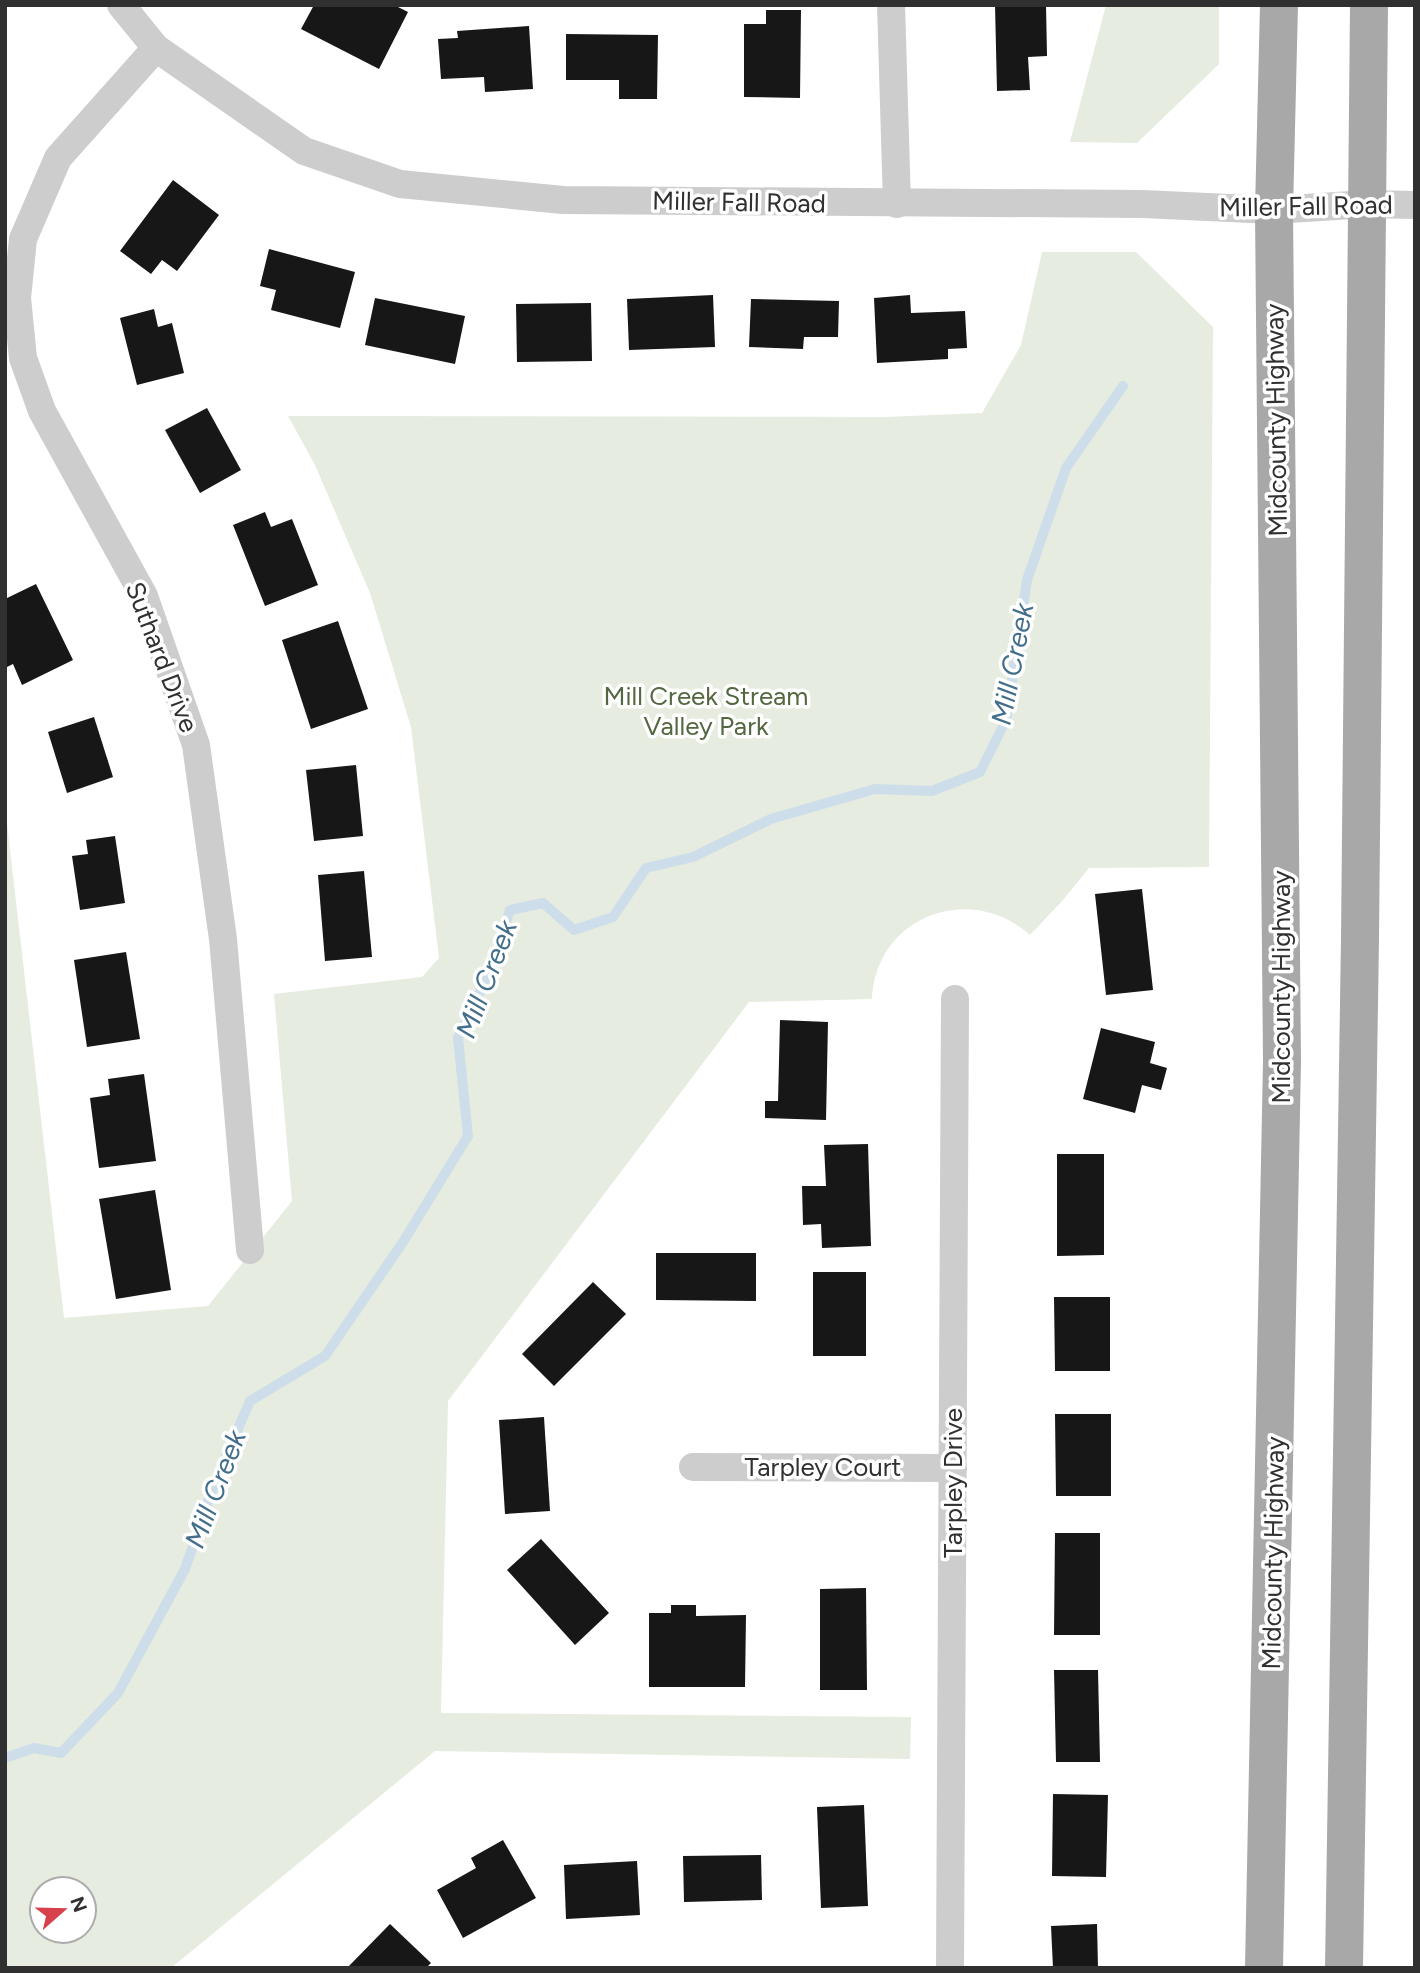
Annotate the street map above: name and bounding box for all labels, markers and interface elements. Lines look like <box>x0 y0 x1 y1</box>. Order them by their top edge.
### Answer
street label: Miller Fall Road <box>652 184 826 220</box>
street label: Miller Fall Road <box>1219 188 1393 224</box>
street label: Midcounty Highway <box>1258 303 1294 537</box>
street label: Suthard Drive <box>119 577 205 737</box>
water label: Mill Creek <box>984 599 1041 728</box>
park label: Mill Creek Stream Valley Park <box>603 680 809 742</box>
street label: Midcounty Highway <box>1265 870 1297 1104</box>
water label: Mill Creek <box>448 914 525 1043</box>
street label: Tarpley Drive <box>937 1408 969 1558</box>
water label: Mill Creek <box>177 1424 254 1553</box>
street label: Midcounty Highway <box>1255 1436 1291 1670</box>
street label: Tarpley Court <box>745 1451 902 1483</box>
north arrow <box>28 1875 98 1945</box>
text: N <box>65 1894 92 1915</box>

